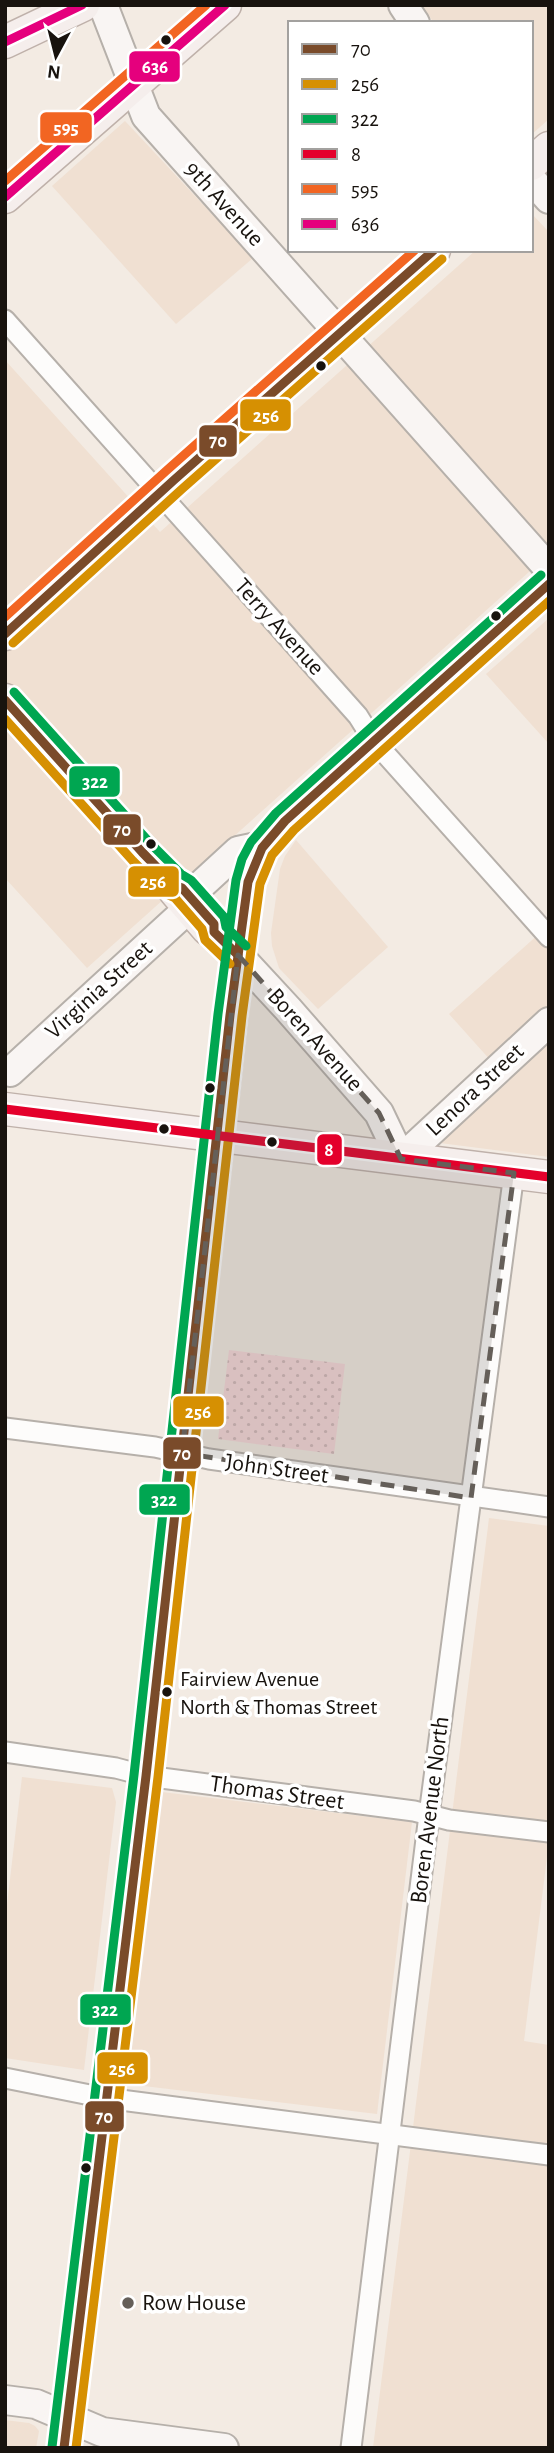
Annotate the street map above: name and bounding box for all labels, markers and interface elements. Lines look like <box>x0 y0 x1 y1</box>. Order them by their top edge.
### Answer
north arrow <box>21 21 91 91</box>
legend <box>288 21 533 252</box>
unlabelled marker <box>159 33 173 47</box>
text: 70 <box>351 39 371 60</box>
line badge: 636 <box>128 50 181 83</box>
text: 636 <box>142 58 168 77</box>
text: N <box>46 61 62 82</box>
text: 256 <box>351 74 379 95</box>
text: 322 <box>351 109 379 130</box>
line badge: 595 <box>39 111 93 144</box>
text: 595 <box>53 119 79 138</box>
text: 8 <box>351 144 361 165</box>
street label: 9th Avenue <box>180 157 268 251</box>
text: 595 <box>351 179 378 200</box>
text: 636 <box>351 214 379 235</box>
unlabelled marker <box>314 359 328 373</box>
line badge: 256 <box>239 398 292 432</box>
text: 256 <box>253 407 279 426</box>
line badge: 70 <box>198 424 238 458</box>
text: 70 <box>209 432 227 451</box>
street label: Terry Avenue <box>230 574 328 680</box>
unlabelled marker <box>489 609 503 623</box>
line badge: 322 <box>68 765 121 798</box>
text: 322 <box>82 773 108 792</box>
line badge: 70 <box>102 813 142 846</box>
text: 70 <box>113 821 131 840</box>
unlabelled marker <box>144 837 158 851</box>
line badge: 256 <box>127 865 180 898</box>
text: 256 <box>140 873 166 892</box>
street label: Virginia Street <box>41 936 157 1044</box>
street label: Boren Avenue <box>263 984 367 1096</box>
street label: Lenora Street <box>422 1039 529 1141</box>
unlabelled marker <box>203 1081 217 1095</box>
unlabelled marker <box>157 1122 171 1136</box>
line badge: 8 <box>316 1133 343 1166</box>
unlabelled marker <box>265 1135 279 1149</box>
text: 8 <box>324 1141 334 1160</box>
line badge: 256 <box>172 1395 225 1428</box>
text: 256 <box>185 1403 211 1422</box>
line badge: 70 <box>162 1436 202 1470</box>
text: 70 <box>173 1445 191 1464</box>
street label: John Street <box>224 1450 330 1488</box>
line badge: 322 <box>138 1483 191 1516</box>
text: 322 <box>151 1491 177 1510</box>
place label: Fairview Avenue North & Thomas Street <box>180 1668 377 1718</box>
marker: Fairview Avenue North & Thomas Street <box>160 1685 174 1699</box>
street label: Boren Avenue North <box>407 1715 453 1905</box>
street label: Thomas Street <box>208 1772 346 1814</box>
line badge: 322 <box>79 1993 132 2026</box>
text: 322 <box>92 2001 118 2020</box>
line badge: 256 <box>96 2051 149 2085</box>
text: 256 <box>109 2060 135 2079</box>
line badge: 70 <box>84 2100 125 2133</box>
text: 70 <box>95 2108 113 2127</box>
unlabelled marker <box>79 2161 93 2175</box>
place label: Row House <box>142 2291 246 2315</box>
marker: Row House <box>120 2295 136 2311</box>

